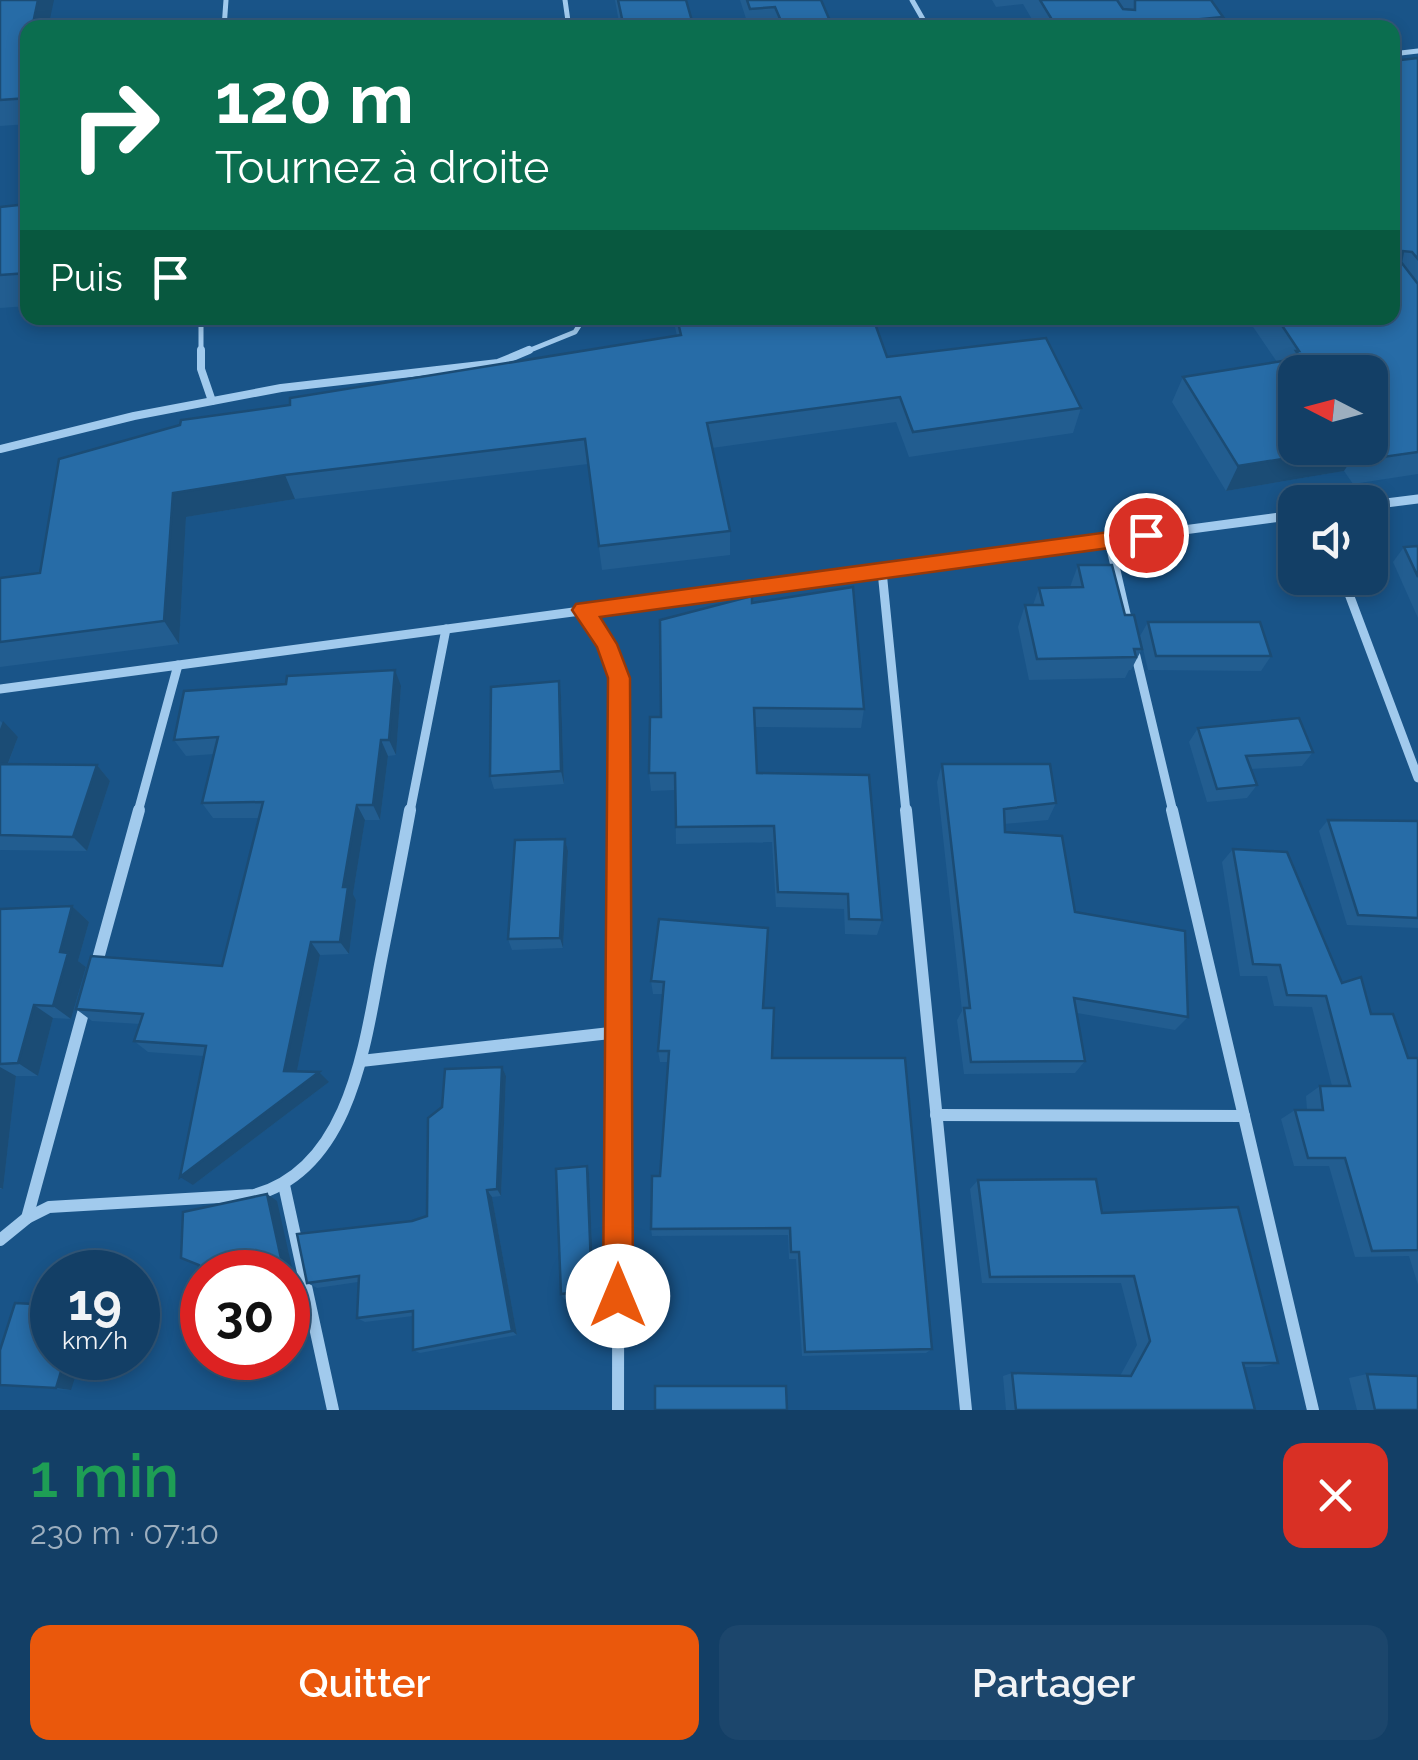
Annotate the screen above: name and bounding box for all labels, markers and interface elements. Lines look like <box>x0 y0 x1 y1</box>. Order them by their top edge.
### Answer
text: 120 m <box>215 57 414 139</box>
icon: right <box>50 60 180 190</box>
text: Tournez à droite <box>215 141 549 194</box>
icon: arrive <box>143 250 198 305</box>
text: Puis <box>50 255 123 300</box>
north arrow <box>1278 355 1388 465</box>
map controls <box>1278 355 1388 595</box>
button: sound <box>1278 485 1388 595</box>
pin <box>1104 493 1189 578</box>
icon: arrive <box>1119 508 1174 563</box>
position arrow <box>566 1244 670 1348</box>
speed limit sign: 30 <box>180 1250 310 1380</box>
text: 19 <box>68 1273 122 1332</box>
text: km/h <box>62 1325 128 1355</box>
text: 1 min <box>30 1441 179 1511</box>
button: close <box>1283 1443 1388 1548</box>
text: 230 m · 07:10 <box>30 1514 219 1551</box>
button: Quitter <box>30 1625 699 1740</box>
button: Partager <box>719 1625 1388 1740</box>

